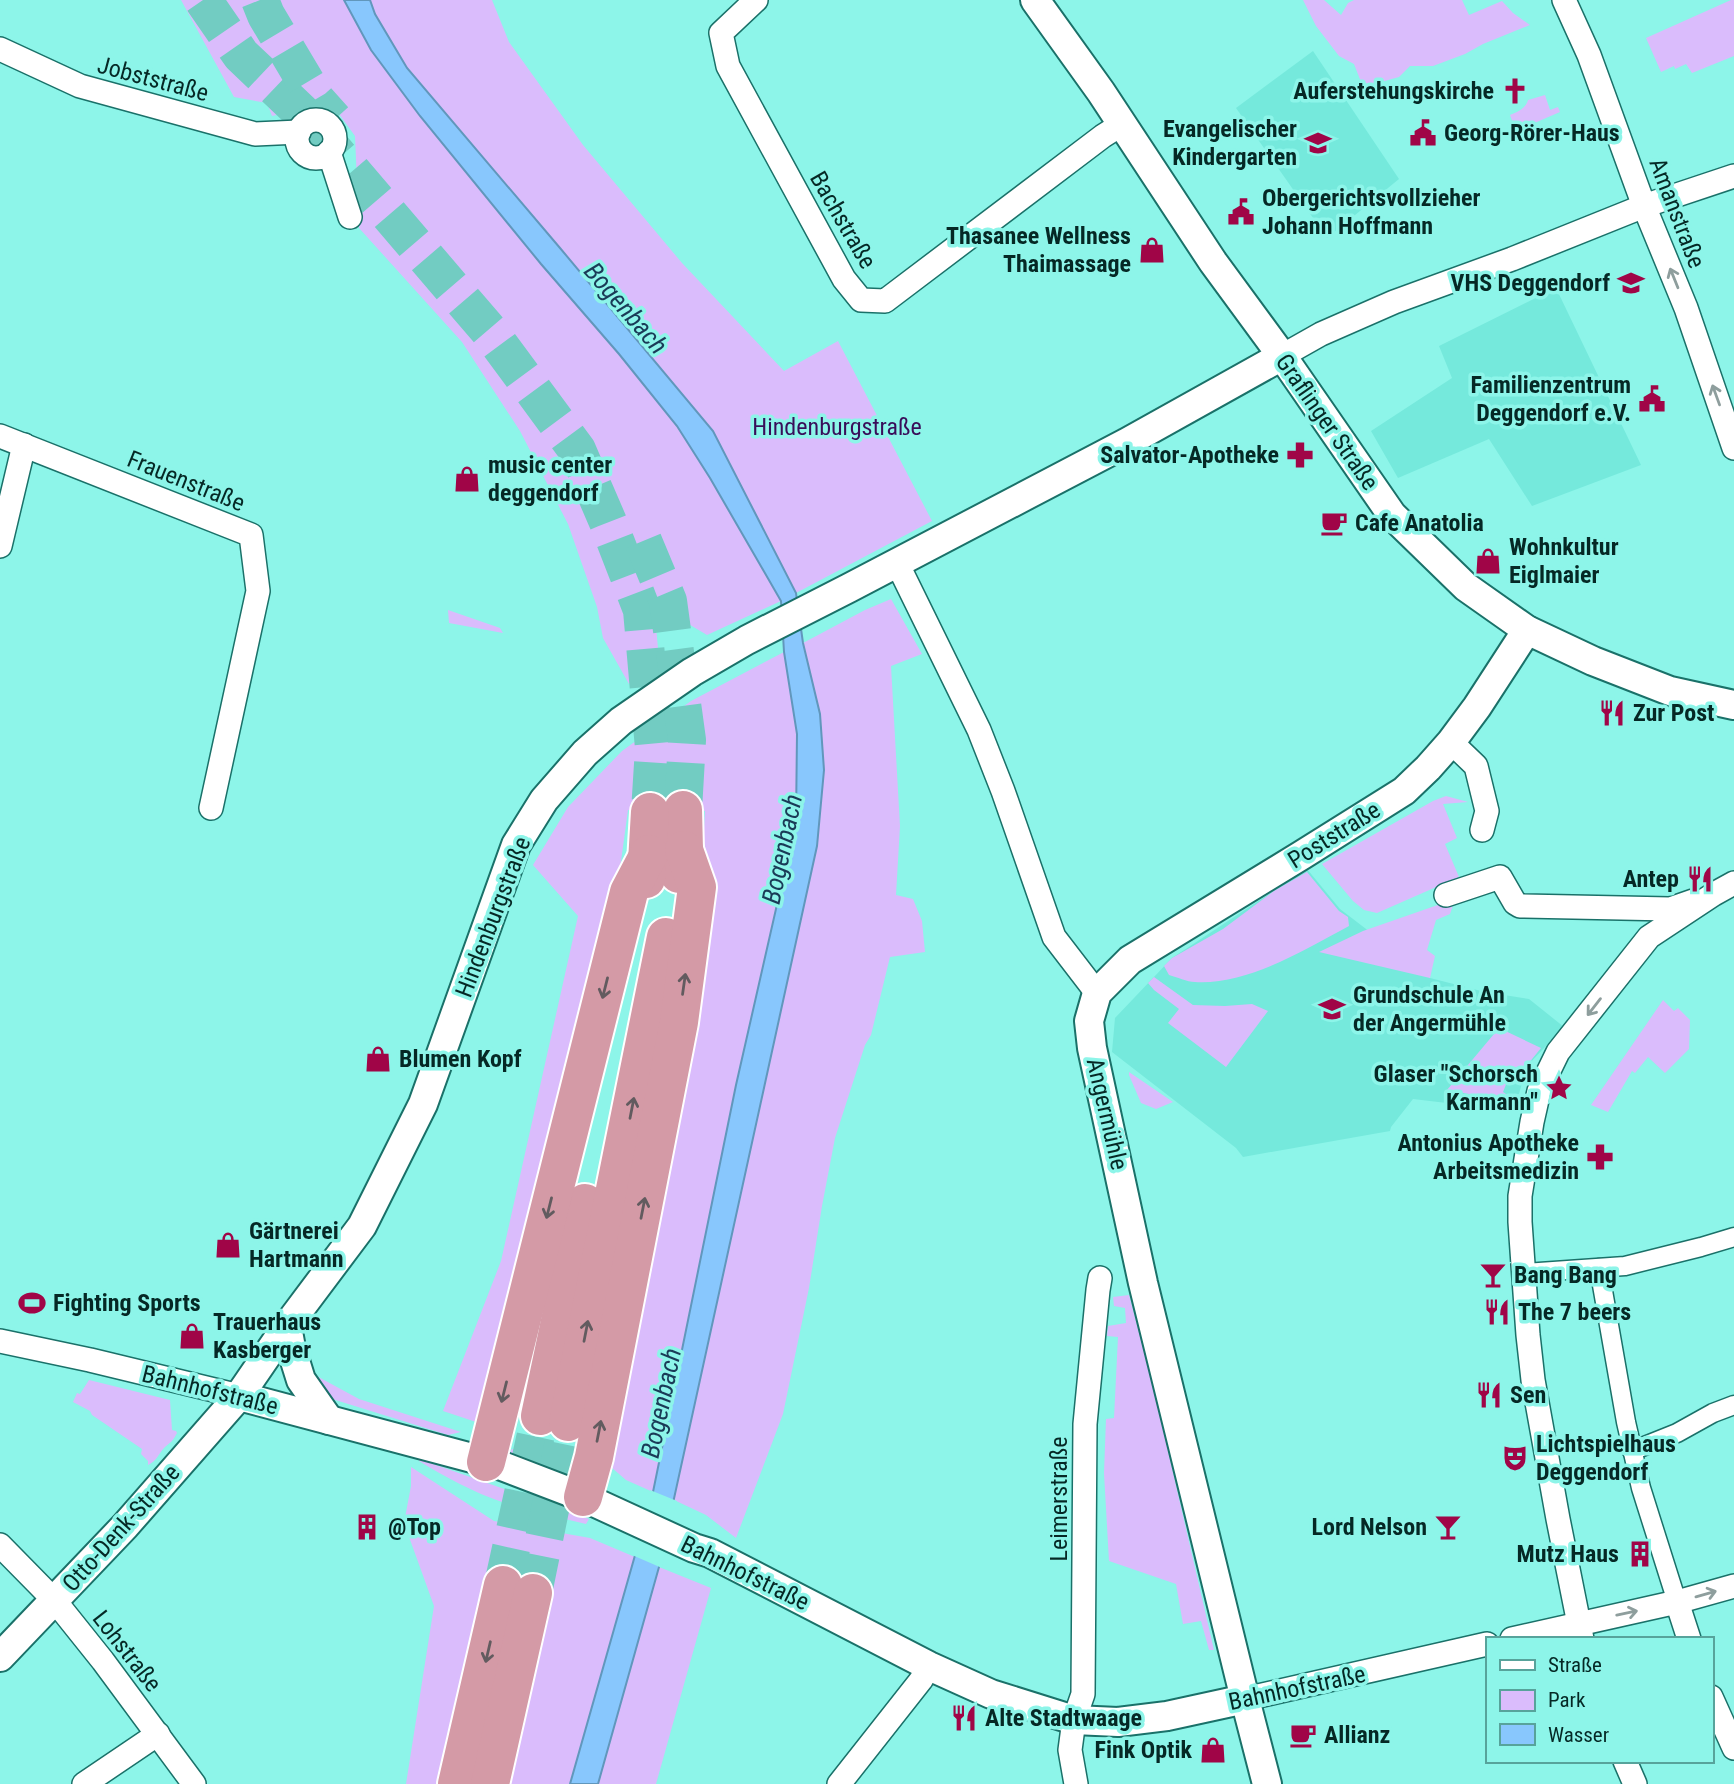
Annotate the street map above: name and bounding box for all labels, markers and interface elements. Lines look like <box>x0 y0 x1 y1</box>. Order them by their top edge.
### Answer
street label: Jobststraße <box>94 51 212 107</box>
church icon: Auferstehungskirche <box>1500 76 1530 106</box>
place label: Auferstehungskirche <box>1293 77 1494 105</box>
place label: Evangelischer Kindergarten <box>1163 115 1297 171</box>
public building icon: Georg-Rörer-Haus <box>1408 118 1438 148</box>
place label: Georg-Rörer-Haus <box>1444 119 1620 147</box>
school or university icon: Evangelischer Kindergarten <box>1303 128 1333 158</box>
street label: Amanstraße <box>1643 154 1711 272</box>
street label: Bachstraße <box>804 166 882 274</box>
place label: Obergerichtsvollzieher Johann Hoffmann <box>1262 184 1481 240</box>
public building icon: Obergerichtsvollzieher Johann Hoffmann <box>1226 197 1256 227</box>
place label: Thasanee Wellness Thaimassage <box>946 222 1131 278</box>
shop icon: Thasanee Wellness Thaimassage <box>1137 235 1167 265</box>
water label: Bogenbach <box>578 256 674 360</box>
one-way arrow <box>1666 267 1679 289</box>
school or university icon: VHS Deggendorf <box>1616 268 1646 298</box>
place label: VHS Deggendorf <box>1451 269 1610 297</box>
street label: Graflinger Straße <box>1270 349 1384 495</box>
place label: Familienzentrum Deggendorf e.V. <box>1471 371 1631 427</box>
public building icon: Familienzentrum Deggendorf e.V. <box>1637 384 1667 414</box>
one-way arrow <box>1709 384 1721 406</box>
park label: Hindenburgstraße <box>752 413 922 441</box>
pharmacy icon: Salvator-Apotheke <box>1285 440 1315 470</box>
place label: Salvator-Apotheke <box>1100 441 1279 469</box>
street label: Frauenstraße <box>123 445 249 517</box>
place label: music center deggendorf <box>488 451 612 507</box>
shop icon: music center deggendorf <box>452 464 482 494</box>
cafe icon: Cafe Anatolia <box>1319 508 1349 538</box>
place label: Cafe Anatolia <box>1355 509 1484 537</box>
place label: Wohnkultur Eiglmaier <box>1509 533 1619 589</box>
shop icon: Wohnkultur Eiglmaier <box>1473 546 1503 576</box>
restaurant icon: Zur Post <box>1597 698 1627 728</box>
place label: Zur Post <box>1633 699 1714 727</box>
water label: Bogenbach <box>756 791 808 907</box>
street label: Poststraße <box>1283 796 1385 874</box>
street label: Hindenburgstraße <box>450 833 536 1001</box>
restaurant icon: Antep <box>1685 864 1715 894</box>
place label: Antep <box>1623 865 1679 893</box>
one-way arrow <box>677 973 690 996</box>
one-way arrow <box>598 976 611 999</box>
place label: Grundschule An der Angermühle <box>1353 981 1506 1037</box>
school or university icon: Grundschule An der Angermühle <box>1317 994 1347 1024</box>
one-way arrow <box>1586 997 1601 1015</box>
shop icon: Blumen Kopf <box>363 1044 393 1074</box>
place label: Blumen Kopf <box>399 1045 522 1073</box>
street label: Angermühle <box>1081 1055 1133 1173</box>
place label: Glaser "Schorsch Karmann" <box>1374 1060 1538 1116</box>
place icon: Glaser "Schorsch Karmann" <box>1544 1073 1574 1103</box>
one-way arrow <box>625 1097 639 1120</box>
place label: Antonius Apotheke Arbeitsmedizin <box>1397 1129 1579 1185</box>
pharmacy icon: Antonius Apotheke Arbeitsmedizin <box>1585 1142 1615 1172</box>
one-way arrow <box>542 1197 555 1219</box>
one-way arrow <box>636 1197 650 1220</box>
place label: Gärtnerei Hartmann <box>249 1217 344 1273</box>
shop icon: Gärtnerei Hartmann <box>213 1230 243 1260</box>
bar icon: Bang Bang <box>1478 1260 1508 1290</box>
place label: Bang Bang <box>1514 1261 1617 1289</box>
sports icon: Fighting Sports <box>17 1288 47 1318</box>
place label: Fighting Sports <box>53 1289 201 1317</box>
restaurant icon: The 7 beers <box>1482 1297 1512 1327</box>
place label: The 7 beers <box>1518 1298 1631 1326</box>
place label: Trauerhaus Kasberger <box>213 1308 321 1364</box>
one-way arrow <box>580 1320 594 1343</box>
shop icon: Trauerhaus Kasberger <box>177 1321 207 1351</box>
water label: Bogenbach <box>635 1345 687 1461</box>
street label: Bahnhofstraße <box>139 1360 281 1420</box>
one-way arrow <box>496 1380 510 1403</box>
restaurant icon: Sen <box>1474 1380 1504 1410</box>
place label: Sen <box>1510 1381 1546 1409</box>
one-way arrow <box>593 1420 607 1443</box>
place label: Lichtspielhaus Deggendorf <box>1536 1430 1676 1486</box>
street label: Leimerstraße <box>1045 1437 1073 1561</box>
theatre icon: Lichtspielhaus Deggendorf <box>1500 1443 1530 1473</box>
street label: Otto-Denk-Straße <box>57 1459 185 1597</box>
building icon: @Top <box>352 1512 382 1542</box>
bar icon: Lord Nelson <box>1433 1512 1463 1542</box>
place label: @Top <box>388 1513 441 1541</box>
place label: Lord Nelson <box>1312 1513 1427 1541</box>
street label: Bahnhofstraße <box>676 1530 814 1616</box>
building icon: Mutz Haus <box>1625 1539 1655 1569</box>
place label: Mutz Haus <box>1517 1540 1619 1568</box>
one-way arrow <box>1694 1587 1716 1600</box>
street label: Lohstraße <box>87 1605 167 1697</box>
one-way arrow <box>1616 1605 1638 1618</box>
legend <box>1486 1637 1713 1763</box>
one-way arrow <box>481 1640 494 1662</box>
text: Straße <box>1548 1653 1602 1677</box>
street label: Bahnhofstraße <box>1226 1660 1368 1716</box>
text: Park <box>1548 1688 1586 1712</box>
restaurant icon: Alte Stadtwaage <box>949 1703 979 1733</box>
place label: Alte Stadtwaage <box>985 1704 1142 1732</box>
cafe icon: Allianz <box>1288 1720 1318 1750</box>
place label: Allianz <box>1324 1721 1390 1749</box>
text: Wasser <box>1548 1723 1609 1747</box>
shop icon: Fink Optik <box>1198 1735 1228 1765</box>
place label: Fink Optik <box>1094 1736 1193 1764</box>

